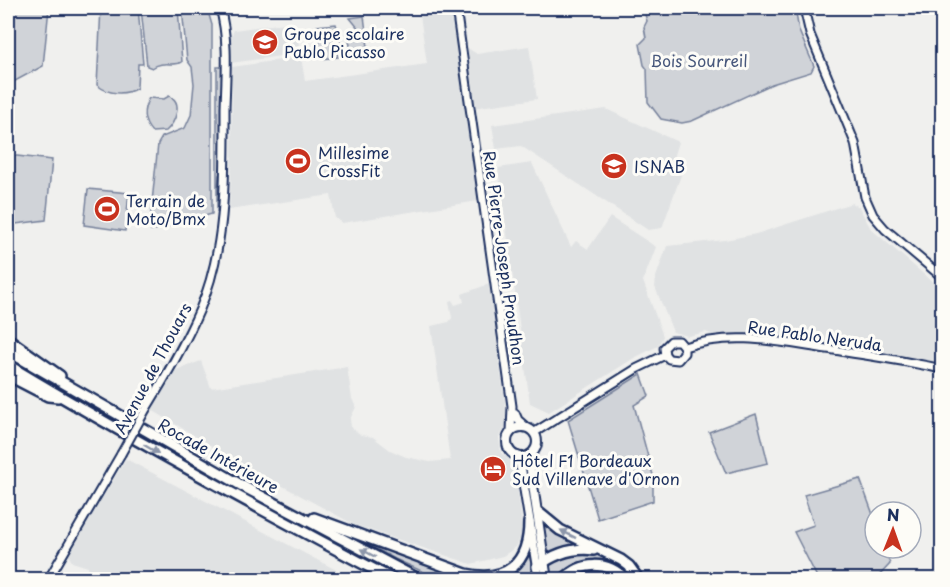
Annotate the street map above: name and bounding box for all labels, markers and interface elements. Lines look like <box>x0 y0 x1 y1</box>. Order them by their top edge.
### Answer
place label: Groupe scolaire Pablo Picasso <box>284 21 405 63</box>
school or university icon: Groupe scolaire Pablo Picasso <box>250 27 280 57</box>
park label: Bois Sourreil <box>650 48 748 72</box>
place label: Millesime CrossFit <box>318 140 389 182</box>
sports icon: Millesime CrossFit <box>283 146 313 176</box>
street label: Rue Pierre-Joseph Proudhon <box>478 149 532 367</box>
school or university icon: ISNAB <box>599 151 629 181</box>
place label: ISNAB <box>634 154 685 178</box>
place label: Terrain de Moto/Bmx <box>126 188 206 230</box>
sports icon: Terrain de Moto/Bmx <box>92 194 122 224</box>
street label: Avenue de Thouars <box>107 298 197 438</box>
street label: Rue Pablo Neruda <box>746 314 884 356</box>
street label: Rocade Intérieure <box>154 412 284 498</box>
one-way arrow <box>143 443 159 454</box>
place label: Hôtel F1 Bordeaux Sud Villenave d'Ornon <box>512 448 680 490</box>
hotel icon: Hôtel F1 Bordeaux Sud Villenave d'Ornon <box>478 454 508 484</box>
north arrow <box>863 500 923 560</box>
text: N <box>887 502 900 526</box>
one-way arrow <box>560 529 577 539</box>
one-way arrow <box>359 548 376 558</box>

